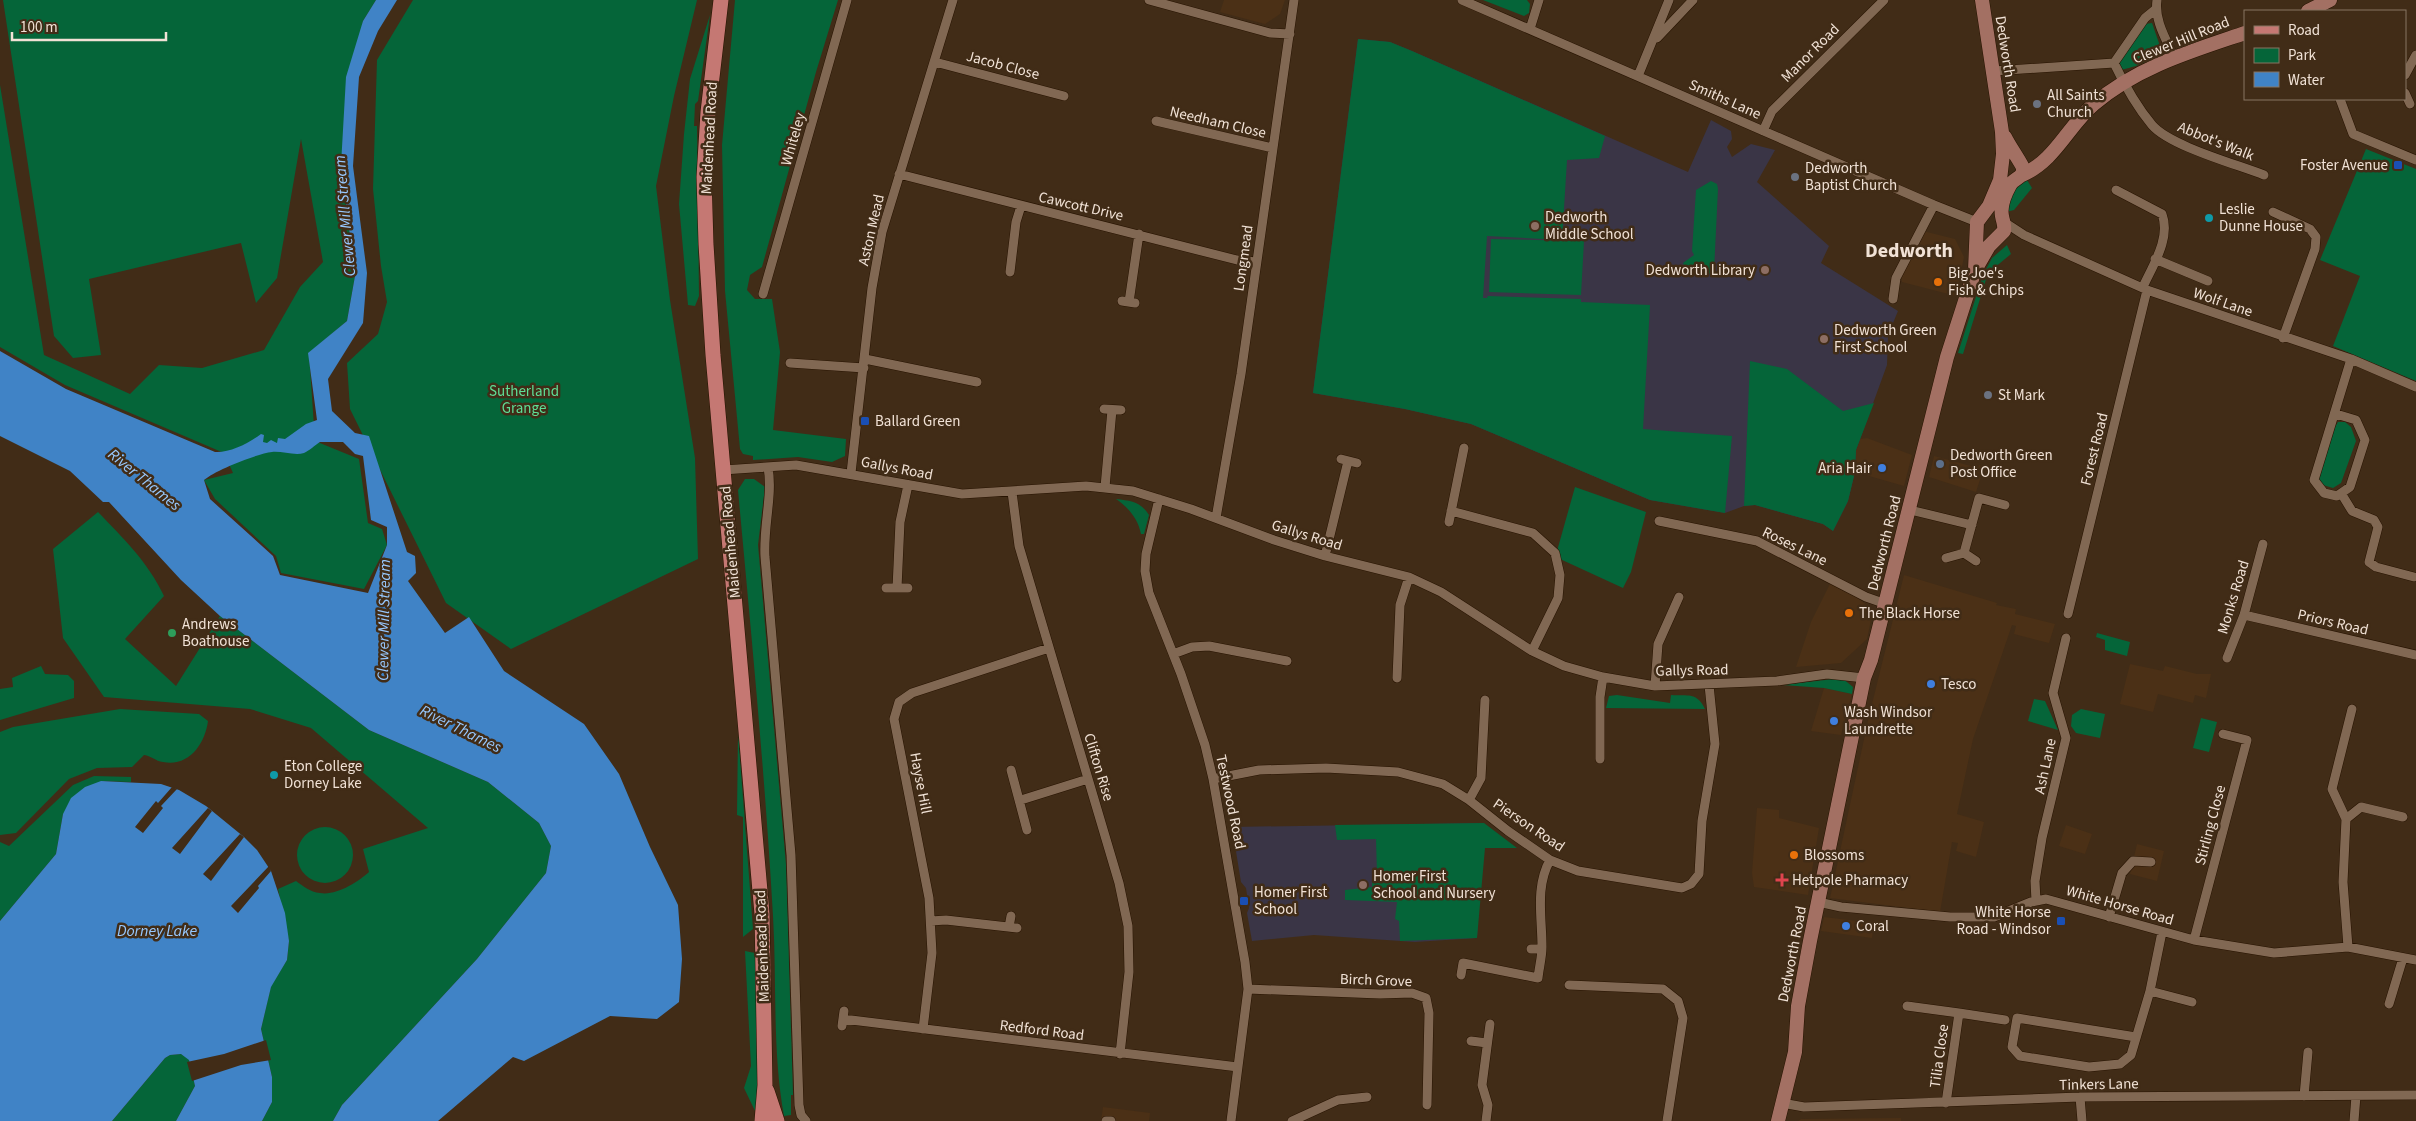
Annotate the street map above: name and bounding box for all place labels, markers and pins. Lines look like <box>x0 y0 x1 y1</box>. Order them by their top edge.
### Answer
place label: All Saints Church <box>2047 85 2104 123</box>
marker: All Saints Church <box>2031 98 2043 110</box>
place label: Foster Avenue <box>2300 155 2388 176</box>
place label: Dedworth Baptist Church <box>1805 158 1897 196</box>
marker: Foster Avenue <box>2392 159 2404 171</box>
marker: Dedworth Baptist Church <box>1789 171 1801 183</box>
place label: Leslie Dunne House <box>2219 199 2303 237</box>
place label: Dedworth Middle School <box>1545 207 1634 245</box>
marker: Leslie Dunne House <box>2203 212 2215 224</box>
marker: Dedworth Middle School <box>1529 220 1541 232</box>
place label: Dedworth Library <box>1645 260 1755 281</box>
place label: Big Joe's Fish & Chips <box>1948 263 2024 301</box>
marker: Dedworth Library <box>1759 264 1771 276</box>
marker: Big Joe's Fish & Chips <box>1932 276 1944 288</box>
place label: Dedworth Green First School <box>1834 320 1937 358</box>
marker: Dedworth Green First School <box>1818 333 1830 345</box>
place label: St Mark <box>1998 385 2045 406</box>
marker: St Mark <box>1982 389 1994 401</box>
place label: Ballard Green <box>875 411 960 432</box>
marker: Ballard Green <box>859 415 871 427</box>
place label: Dedworth Green Post Office <box>1950 445 2053 483</box>
place label: Aria Hair <box>1818 458 1873 479</box>
marker: Dedworth Green Post Office <box>1934 458 1946 470</box>
marker: Aria Hair <box>1876 462 1888 474</box>
place label: The Black Horse <box>1859 603 1960 624</box>
marker: The Black Horse <box>1843 607 1855 619</box>
place label: Andrews Boathouse <box>182 614 249 652</box>
marker: Andrews Boathouse <box>166 627 178 639</box>
place label: Tesco <box>1941 674 1976 695</box>
marker: Tesco <box>1925 678 1937 690</box>
place label: Wash Windsor Laundrette <box>1844 702 1933 740</box>
marker: Wash Windsor Laundrette <box>1828 715 1840 727</box>
place label: Eton College Dorney Lake <box>284 756 362 794</box>
marker: Eton College Dorney Lake <box>268 769 280 781</box>
place label: Blossoms <box>1804 845 1864 866</box>
marker: Blossoms <box>1788 849 1800 861</box>
place label: Homer First School and Nursery <box>1373 866 1496 904</box>
place label: Hetpole Pharmacy <box>1792 870 1908 891</box>
marker: Hetpole Pharmacy <box>1776 874 1788 886</box>
marker: Homer First School and Nursery <box>1357 879 1369 891</box>
place label: Homer First School <box>1254 882 1327 920</box>
marker: Homer First School <box>1238 895 1250 907</box>
place label: White Horse Road - Windsor <box>1957 902 2052 940</box>
marker: White Horse Road - Windsor <box>2055 915 2067 927</box>
place label: Coral <box>1856 916 1889 937</box>
marker: Coral <box>1840 920 1852 932</box>

